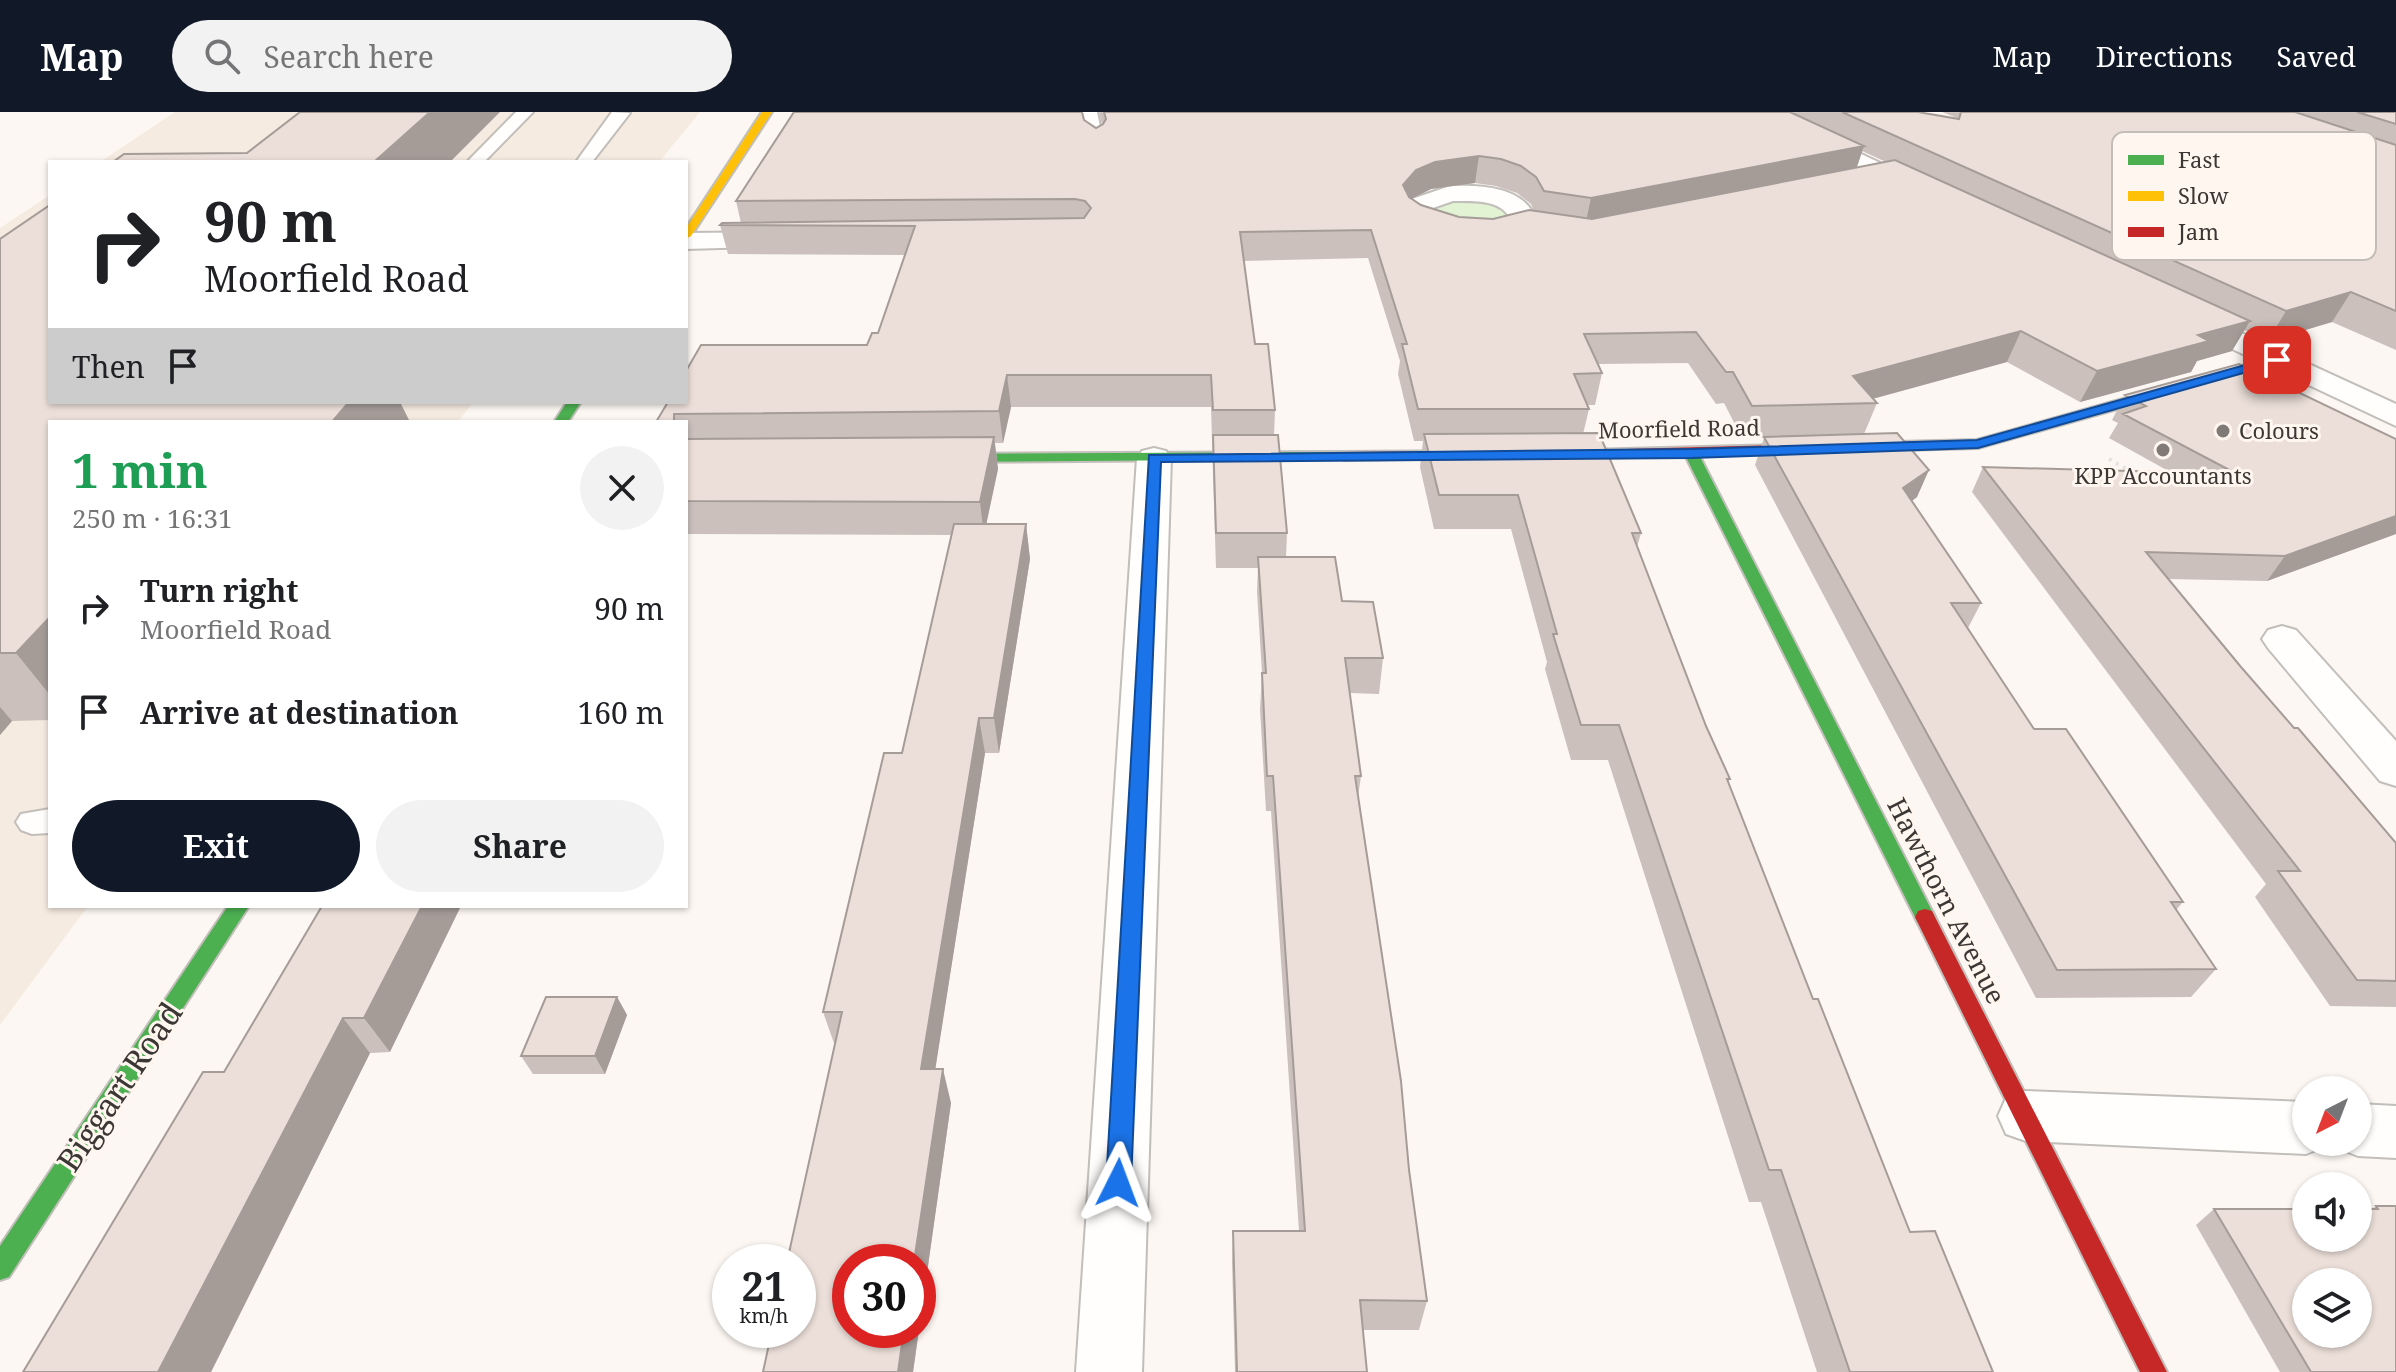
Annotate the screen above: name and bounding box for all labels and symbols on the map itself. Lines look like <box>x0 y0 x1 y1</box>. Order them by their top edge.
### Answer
legend <box>2112 132 2376 260</box>
text: Fast <box>2178 144 2220 174</box>
text: Slow <box>2178 180 2228 210</box>
text: Jam <box>2177 216 2219 246</box>
pin <box>2243 326 2311 394</box>
street label: Moorfield Road <box>1598 412 1761 444</box>
place label: Colours <box>2239 415 2319 445</box>
marker: Colours <box>2214 422 2232 440</box>
marker: KPP Accountants <box>2154 441 2172 459</box>
place label: KPP Accountants <box>2074 460 2252 490</box>
street label: Hawthorn Avenue <box>1879 791 2014 1010</box>
street label: Biggart Road <box>46 993 191 1179</box>
north arrow <box>2292 1076 2372 1156</box>
position arrow <box>1076 1141 1160 1225</box>
speed limit sign: 30 <box>832 1244 936 1348</box>

